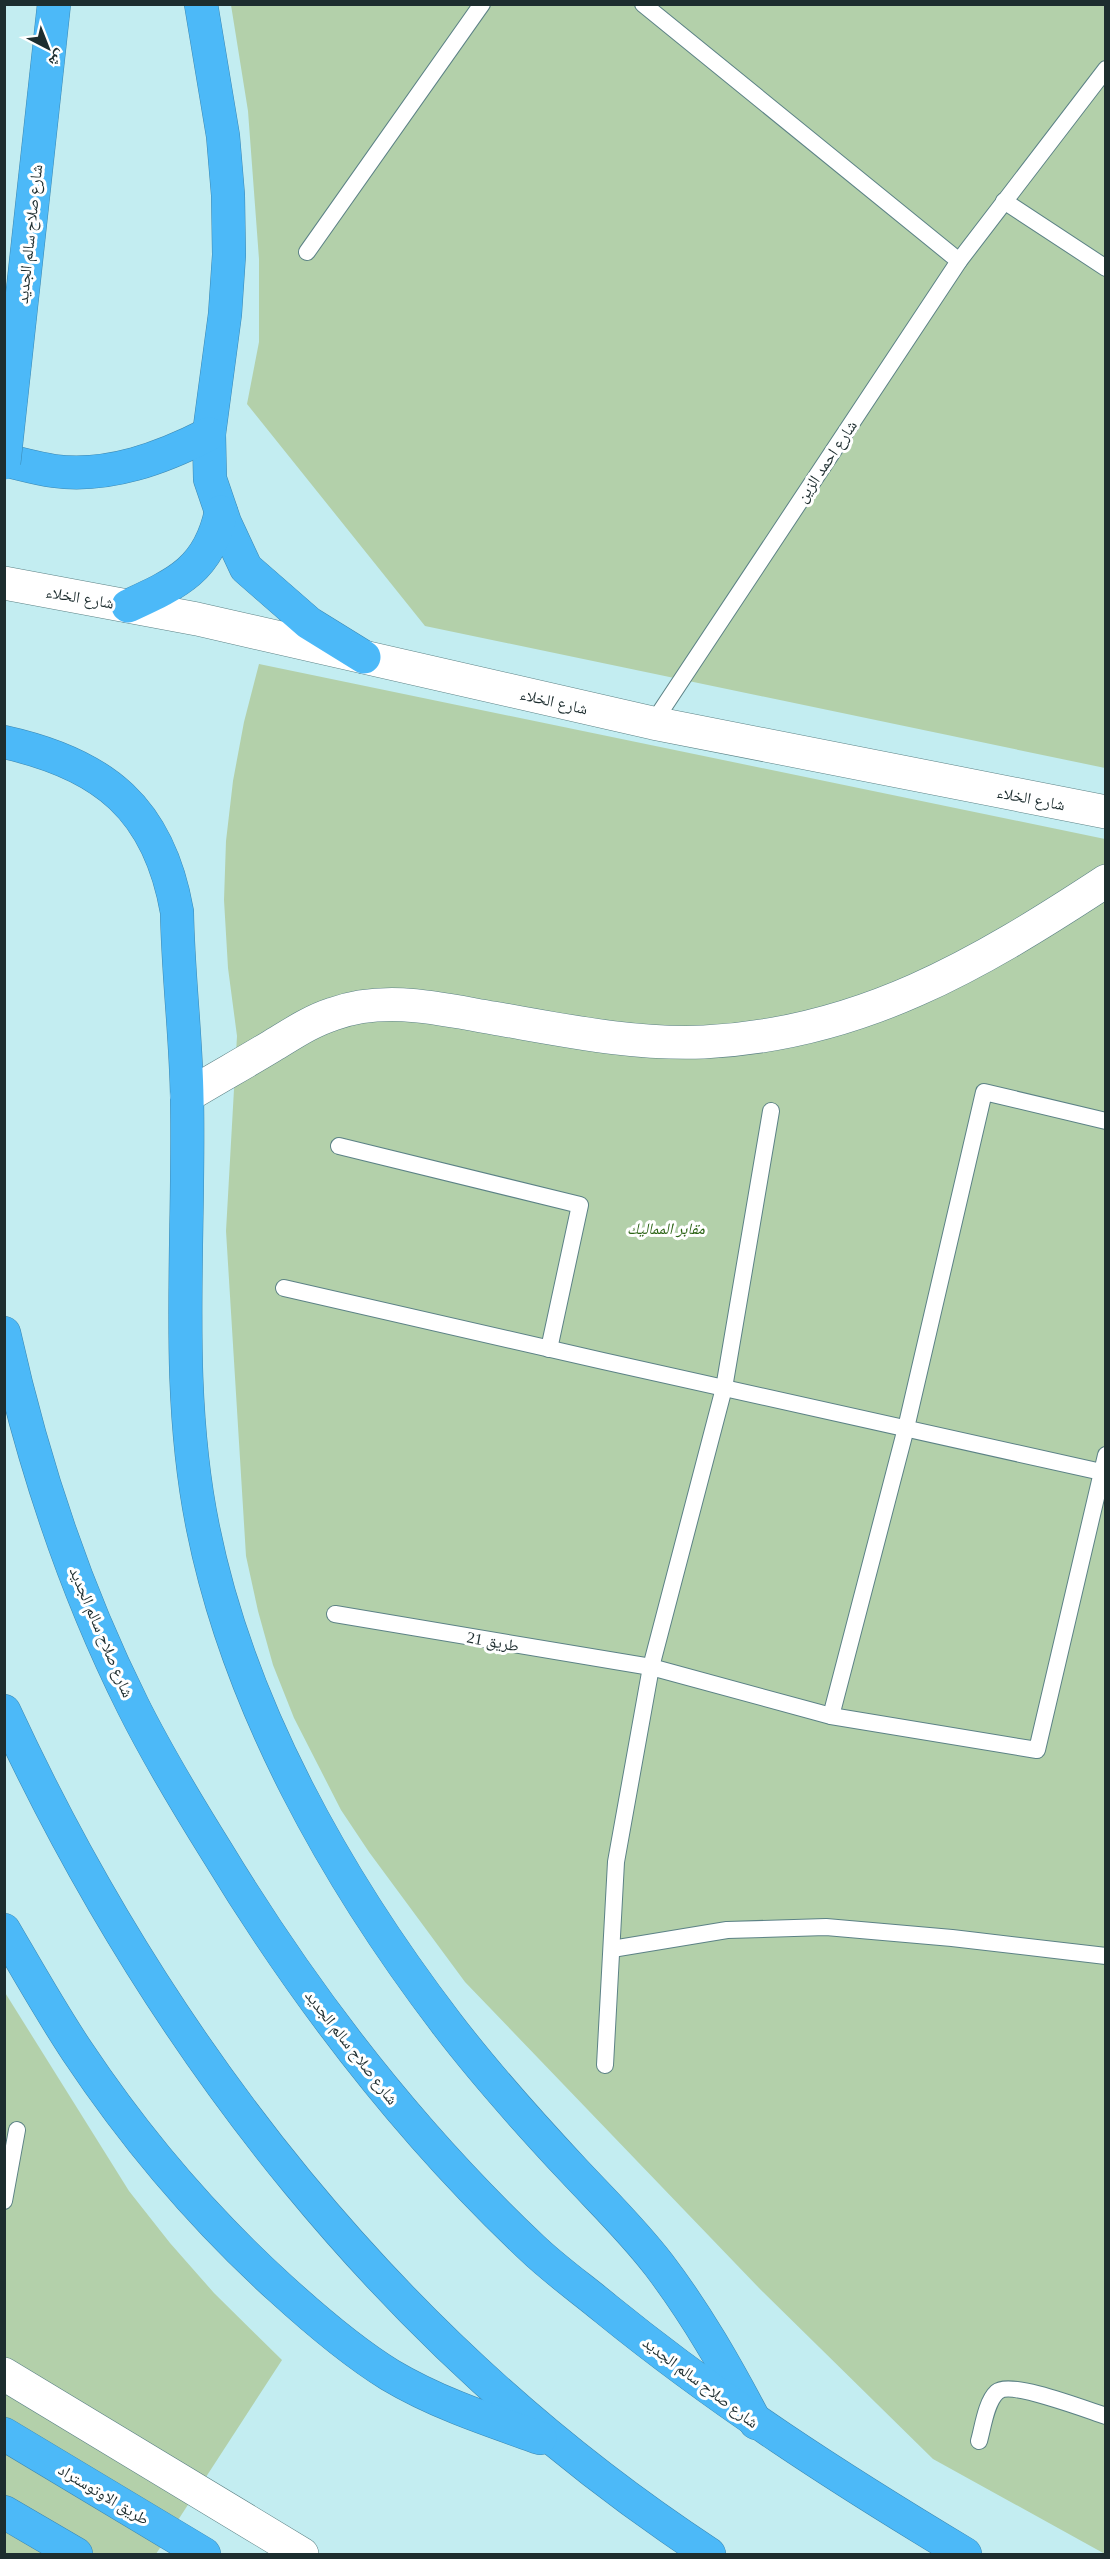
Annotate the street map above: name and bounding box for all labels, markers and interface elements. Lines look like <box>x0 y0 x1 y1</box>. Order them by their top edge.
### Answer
north arrow <box>18 18 78 78</box>
text: ش <box>45 46 70 71</box>
street label: شارع صلاح سالم الجديد <box>14 164 47 305</box>
street label: شارع احمد الزين <box>793 417 862 507</box>
street label: شارع الخلاء <box>44 583 115 614</box>
street label: شارع الخلاء <box>518 685 589 719</box>
street label: شارع الخلاء <box>995 784 1066 815</box>
park label: مقابر المماليك <box>627 1220 706 1238</box>
street label: شارع صلاح سالم الجديد <box>65 1565 137 1701</box>
street label: طريق 21 <box>465 1629 520 1656</box>
street label: شارع صلاح سالم الجديد <box>300 1987 401 2109</box>
street label: شارع صلاح سالم الجديد <box>639 2334 762 2433</box>
street label: طريق الاوتوستراد <box>54 2461 152 2530</box>

